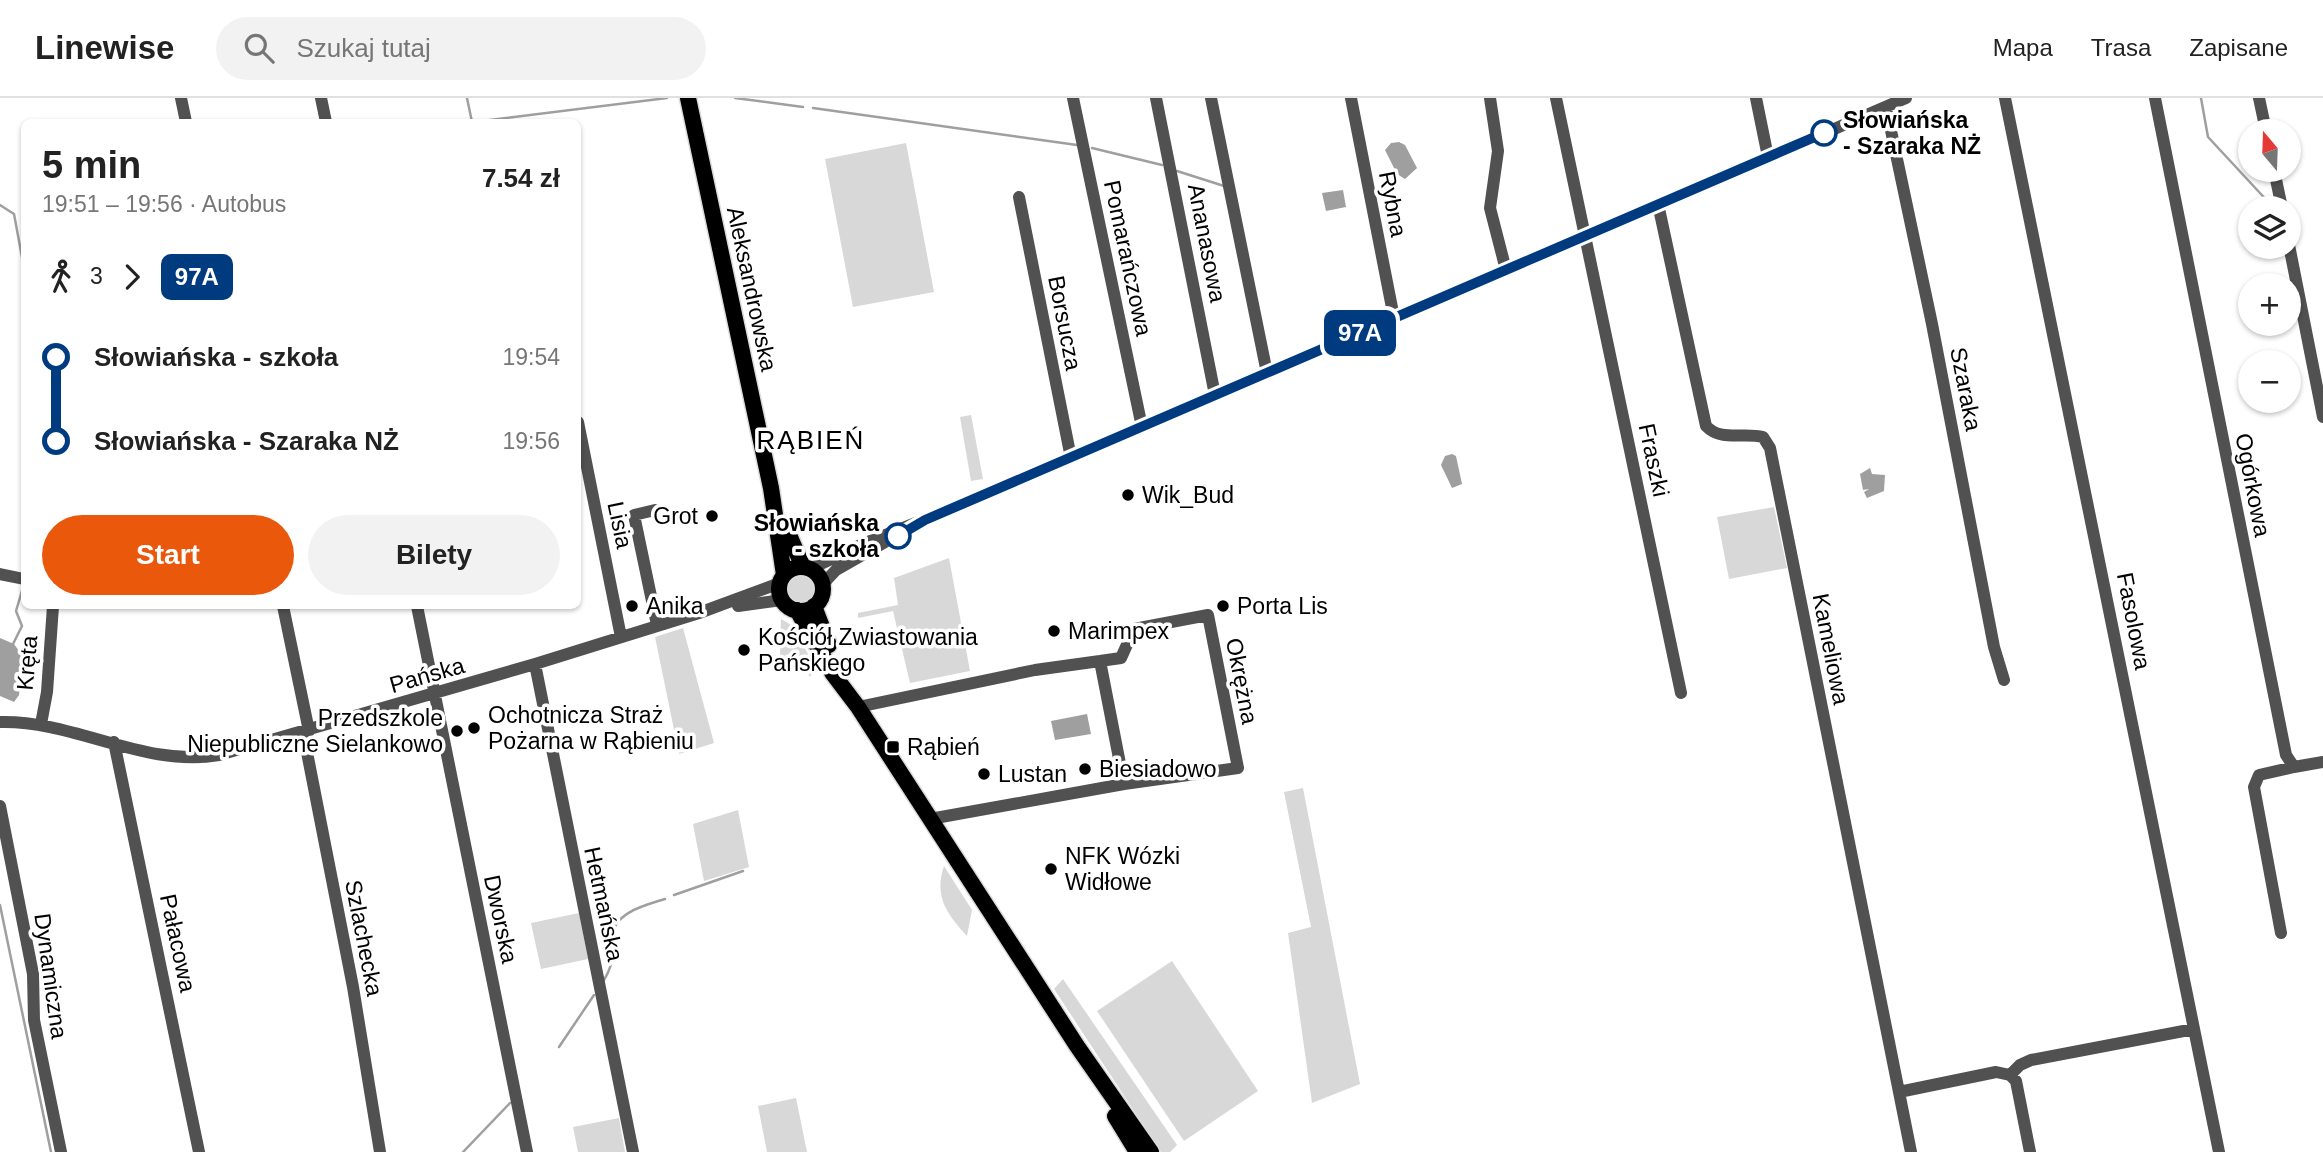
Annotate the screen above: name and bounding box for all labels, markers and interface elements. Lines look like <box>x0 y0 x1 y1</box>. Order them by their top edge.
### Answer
search box <box>216 17 706 80</box>
text: Linewise <box>35 29 174 66</box>
icon: search <box>240 29 278 67</box>
text: Szukaj tutaj <box>296 33 431 63</box>
text: Mapa <box>1993 34 2053 61</box>
text: Trasa <box>2091 34 2151 61</box>
text: Zapisane <box>2189 34 2288 61</box>
place label: Słowiańska - Szaraka NŻ <box>1843 107 1981 159</box>
north arrow <box>2238 119 2301 182</box>
map controls <box>2238 119 2301 413</box>
marker: Słowiańska - Szaraka NŻ <box>1811 120 1837 146</box>
text: 5 min <box>42 144 141 186</box>
text: 7.54 zł <box>482 163 560 193</box>
street label: Rybna <box>1374 169 1412 239</box>
street label: Pomarańczowa <box>1099 178 1157 338</box>
street label: Ananasowa <box>1183 182 1231 305</box>
text: 19:51 – 19:56 · Autobus <box>42 191 286 217</box>
button: layers <box>2238 196 2301 259</box>
street label: Aleksandrowska <box>722 204 782 374</box>
icon: walk <box>42 258 80 296</box>
icon: forward <box>113 258 151 296</box>
text: 3 <box>90 263 103 289</box>
text: 97A <box>175 263 219 290</box>
street label: Borsucza <box>1043 273 1087 373</box>
button: + <box>2238 273 2301 336</box>
line badge: 97A <box>1320 310 1400 356</box>
text: 97A <box>1338 319 1382 346</box>
text: Słowiańska - szkoła <box>94 342 338 372</box>
text: 19:54 <box>502 344 560 370</box>
street label: Szaraka <box>1945 345 1987 433</box>
button: − <box>2238 350 2301 413</box>
street label: Fraszki <box>1634 421 1674 499</box>
district label: RĄBIEŃ <box>757 425 865 455</box>
text: Słowiańska - Szaraka NŻ <box>94 426 399 456</box>
text: 19:56 <box>502 428 560 454</box>
street label: Ogórkowa <box>2230 431 2276 539</box>
place label: Wik_Bud <box>1142 482 1234 508</box>
marker: Wik_Bud <box>1120 487 1136 503</box>
street label: Lisia <box>602 499 638 551</box>
place label: Grot <box>653 503 699 529</box>
marker: Grot <box>704 508 720 524</box>
place label: Słowiańska - szkoła <box>754 510 879 562</box>
button: Start <box>42 515 294 595</box>
button: Bilety <box>308 515 560 595</box>
marker: Słowiańska - szkoła <box>885 523 911 549</box>
street label: Fasolowa <box>2112 570 2156 672</box>
street label: Kameliowa <box>1808 591 1855 707</box>
place label: Anika <box>646 593 704 619</box>
place label: Porta Lis <box>1237 593 1328 619</box>
marker: Anika <box>624 598 640 614</box>
marker: Porta Lis <box>1215 598 1231 614</box>
place label: Marimpex <box>1068 618 1169 644</box>
marker: Marimpex <box>1046 623 1062 639</box>
place label: Kościół Zwiastowania Pańskiego <box>758 624 978 676</box>
street label: Kręta <box>12 634 42 692</box>
street label: Okrężna <box>1221 636 1263 726</box>
marker: Kościół Zwiastowania Pańskiego <box>736 642 752 658</box>
street label: Pańska <box>387 652 468 698</box>
place label: Ochotnicza Straż Pożarna w Rąbieniu <box>488 702 694 754</box>
place label: Przedszkole Niepubliczne Sielankowo <box>187 705 443 757</box>
marker: Ochotnicza Straż Pożarna w Rąbieniu <box>466 720 482 736</box>
marker: Przedszkole Niepubliczne Sielankowo <box>449 723 465 739</box>
place label: Rąbień <box>907 734 980 760</box>
marker: Rąbień <box>885 739 901 755</box>
place label: Biesiadowo <box>1099 756 1217 782</box>
place label: Lustan <box>998 761 1067 787</box>
marker: Biesiadowo <box>1077 761 1093 777</box>
marker: Lustan <box>976 766 992 782</box>
place label: NFK Wózki Widłowe <box>1065 843 1180 895</box>
street label: Hetmańska <box>579 844 629 964</box>
marker: NFK Wózki Widłowe <box>1043 861 1059 877</box>
street label: Dworska <box>479 873 523 966</box>
street label: Szlachecka <box>340 878 388 998</box>
street label: Pałacowa <box>155 892 201 995</box>
street label: Dynamiczna <box>29 912 73 1041</box>

